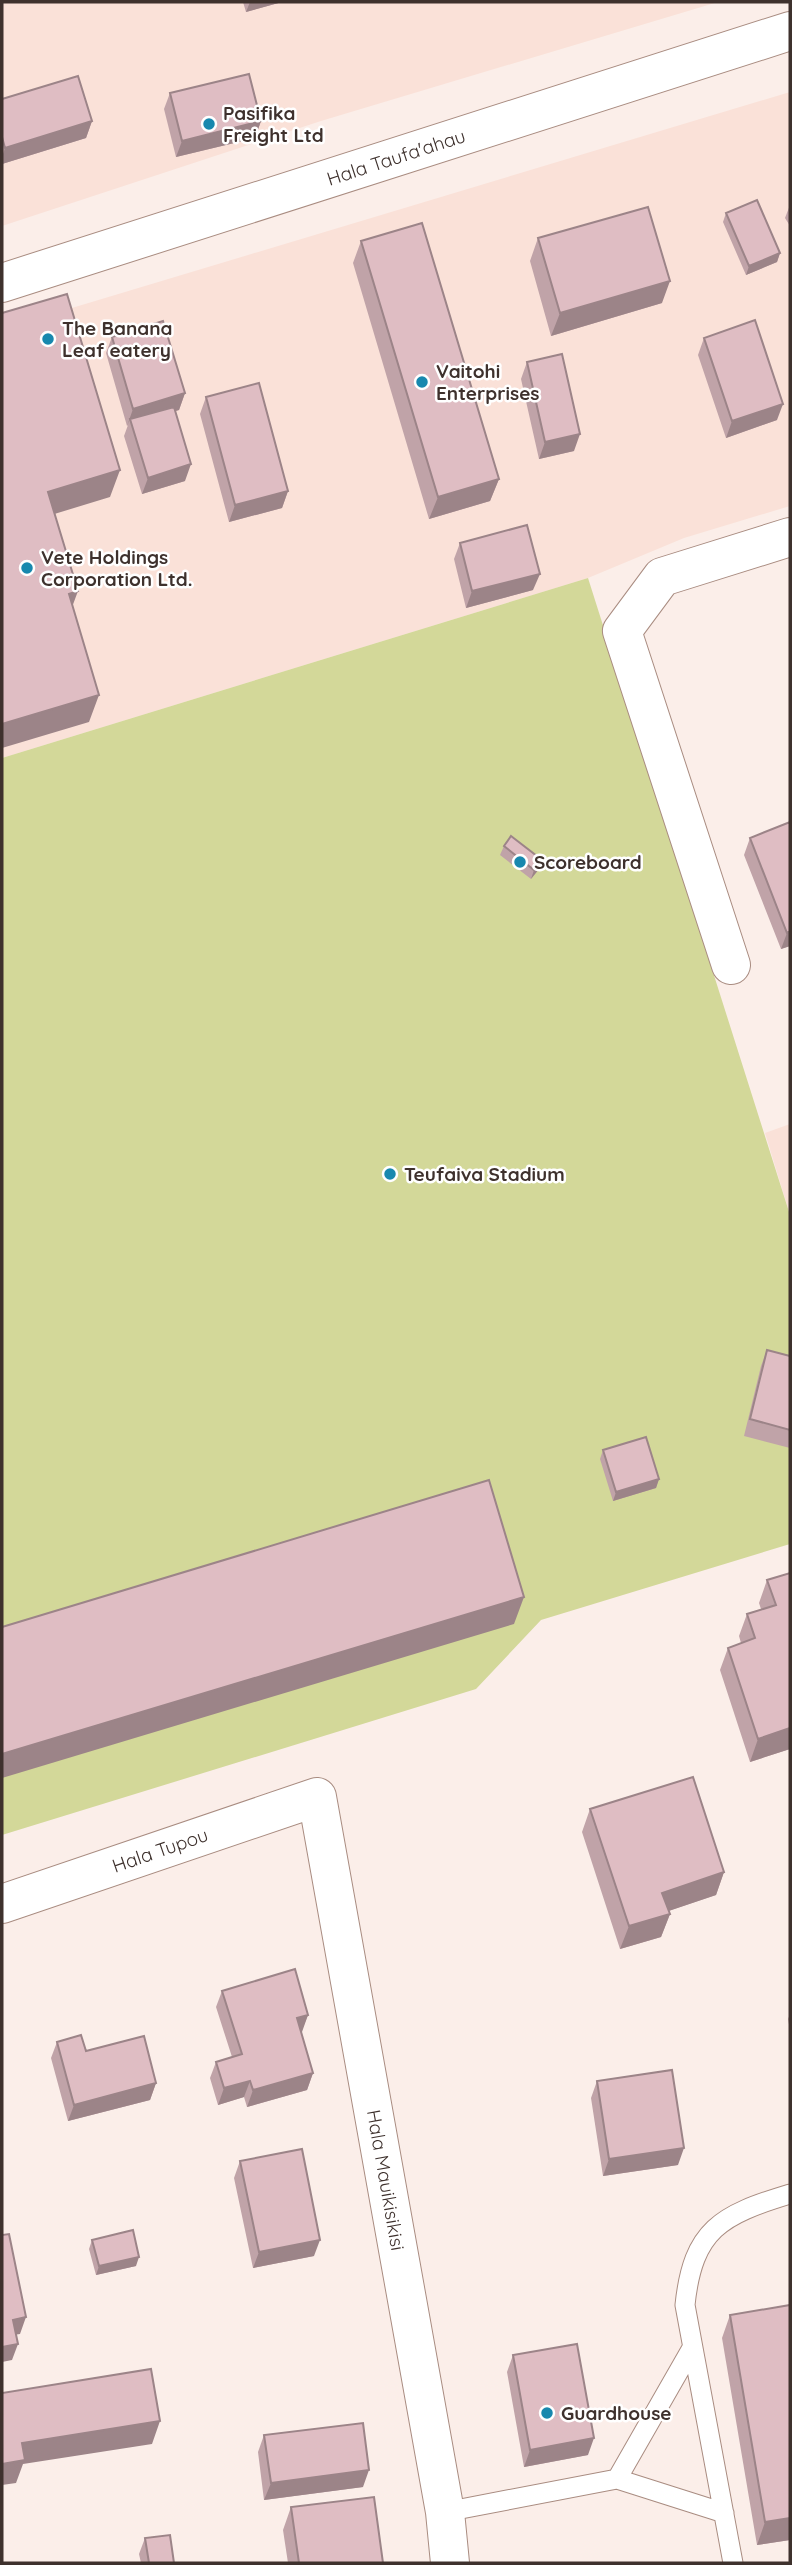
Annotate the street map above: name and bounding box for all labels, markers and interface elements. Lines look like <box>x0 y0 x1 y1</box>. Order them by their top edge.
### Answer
place label: Pasifika Freight Ltd <box>223 101 324 147</box>
marker: Pasifika Freight Ltd <box>201 116 217 132</box>
street label: Hala Taufa'ahau <box>324 123 468 191</box>
place label: The Banana Leaf eatery <box>62 316 172 362</box>
marker: The Banana Leaf eatery <box>40 331 56 347</box>
place label: Vaitohi Enterprises <box>436 359 540 405</box>
marker: Vaitohi Enterprises <box>414 374 430 390</box>
place label: Vete Holdings Corporation Ltd. <box>41 545 192 591</box>
marker: Vete Holdings Corporation Ltd. <box>19 560 35 576</box>
place label: Scoreboard <box>534 850 642 874</box>
marker: Scoreboard <box>512 854 528 870</box>
place label: Teufaiva Stadium <box>404 1162 565 1186</box>
marker: Teufaiva Stadium <box>382 1166 398 1182</box>
street label: Hala Tupou <box>109 1822 211 1878</box>
street label: Hala Mauikisikisi <box>362 2108 410 2252</box>
place label: Guardhouse <box>561 2401 672 2425</box>
marker: Guardhouse <box>539 2405 555 2421</box>

